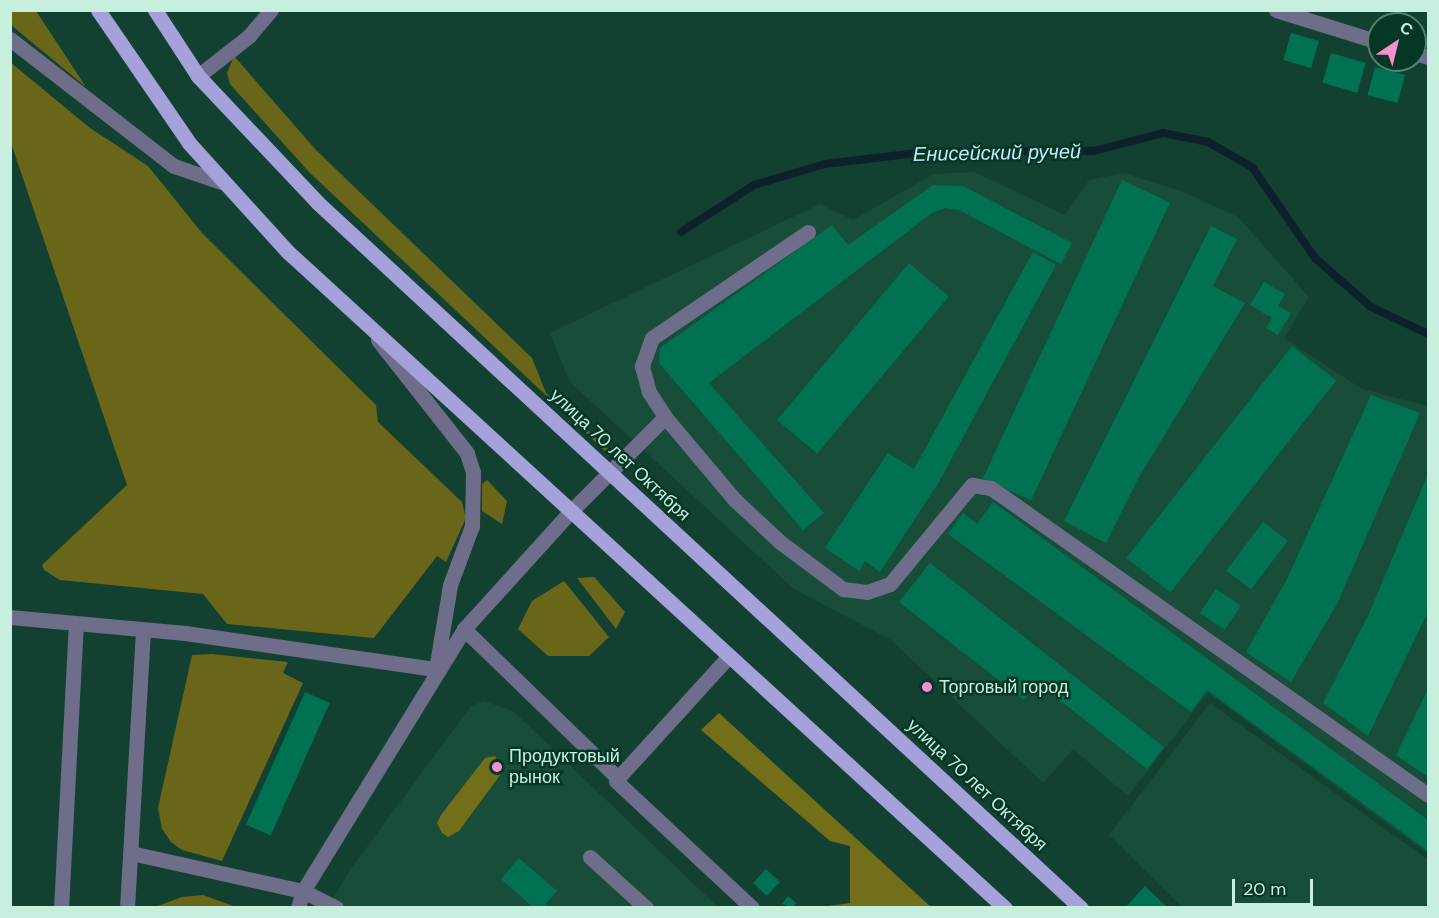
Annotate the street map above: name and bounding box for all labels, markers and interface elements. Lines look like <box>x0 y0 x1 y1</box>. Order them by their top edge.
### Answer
north arrow <box>1367 12 1427 72</box>
text: С <box>1396 17 1417 40</box>
water label: Енисейский ручей <box>913 140 1081 166</box>
street label: улица 70 лет Октября <box>545 384 695 526</box>
place label: Торговый город <box>939 676 1068 698</box>
marker: Торговый город <box>920 680 934 694</box>
street label: улица 70 лет Октября <box>902 714 1052 856</box>
place label: Продуктовый рынок <box>509 746 620 789</box>
marker: Продуктовый рынок <box>490 760 504 774</box>
scale bar <box>1235 867 1316 905</box>
text: 20 m <box>1243 877 1286 901</box>

